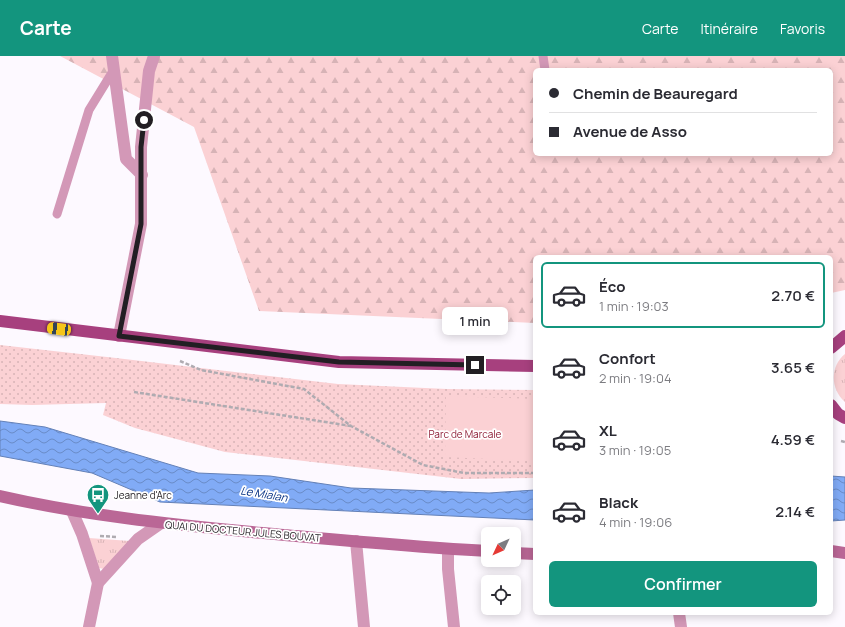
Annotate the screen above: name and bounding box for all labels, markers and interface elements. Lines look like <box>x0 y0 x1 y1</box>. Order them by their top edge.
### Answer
text: Carte <box>20 15 72 41</box>
text: Carte <box>642 19 678 38</box>
text: Itinéraire <box>700 19 758 38</box>
text: Favoris <box>780 19 825 38</box>
text: Chemin de Beauregard <box>573 83 738 104</box>
route start <box>135 111 153 129</box>
text: Avenue de Asso <box>573 121 687 142</box>
text: Éco <box>599 276 625 297</box>
icon: car <box>551 277 587 313</box>
text: 2.70 € <box>771 285 815 306</box>
text: 1 min · 19:03 <box>599 297 669 315</box>
callout: 1 min <box>442 307 508 335</box>
text: 1 min <box>460 312 491 330</box>
car <box>46 322 72 336</box>
text: Confort <box>599 348 656 369</box>
icon: car <box>551 349 587 385</box>
route end <box>466 356 484 374</box>
text: 3.65 € <box>771 357 815 378</box>
text: 2 min · 19:04 <box>599 369 672 387</box>
text: XL <box>599 420 617 441</box>
icon: car <box>551 421 587 457</box>
park label: Parc de Marcale <box>429 427 502 441</box>
text: 4.59 € <box>771 429 815 450</box>
text: 3 min · 19:05 <box>599 441 671 459</box>
bus stop icon: Jeanne d'Arc <box>85 482 111 515</box>
water label: Le Mialan <box>240 482 289 505</box>
place label: Jeanne d'Arc <box>114 488 172 502</box>
text: Black <box>599 492 638 513</box>
icon: car <box>551 493 587 529</box>
text: 2.14 € <box>775 501 815 522</box>
text: 4 min · 19:06 <box>599 513 672 531</box>
street label: QUAI DU DOCTEUR JULES BOUVAT <box>165 517 321 545</box>
north arrow <box>481 527 521 567</box>
map controls <box>481 527 521 615</box>
button: Confirmer <box>549 561 817 607</box>
button: locate <box>481 575 521 615</box>

